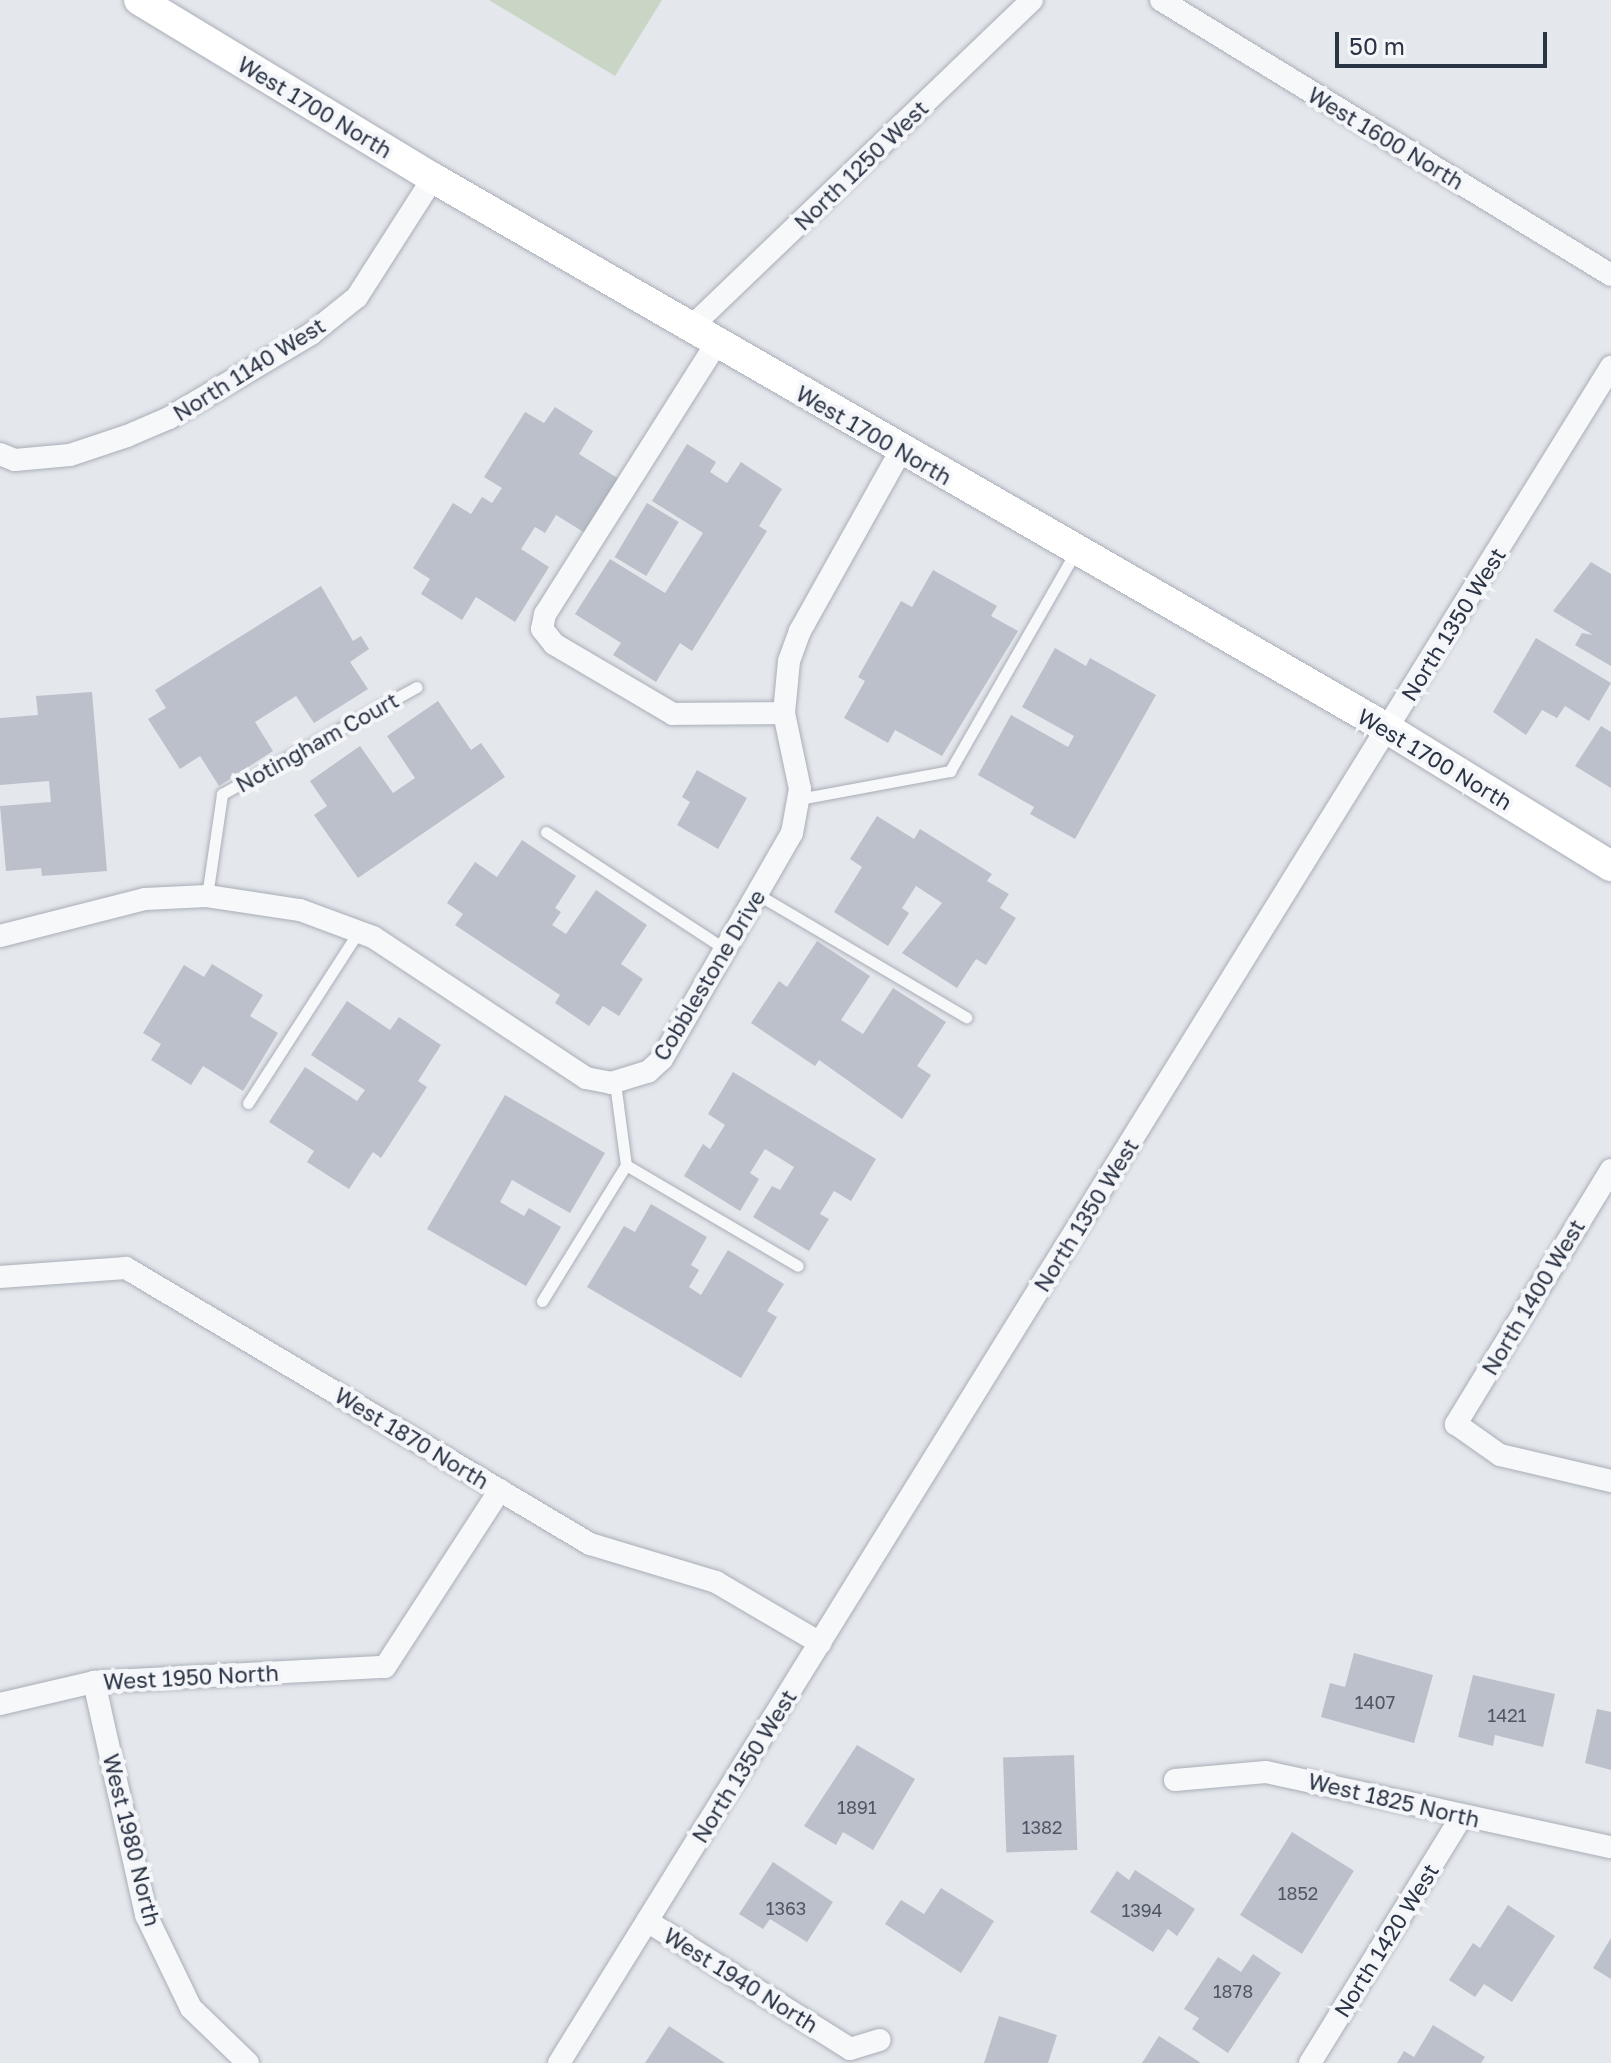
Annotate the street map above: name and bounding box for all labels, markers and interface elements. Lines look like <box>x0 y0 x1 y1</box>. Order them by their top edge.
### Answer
scale bar <box>1339 16 1551 66</box>
text: 50 m <box>1349 31 1405 60</box>
street label: West 1700 North <box>233 51 397 163</box>
street label: West 1600 North <box>1303 81 1469 195</box>
street label: North 1250 West <box>789 95 933 235</box>
street label: North 1140 West <box>168 312 330 426</box>
street label: West 1700 North <box>791 380 957 490</box>
street label: North 1350 West <box>1395 543 1511 705</box>
street label: Notingham Court <box>231 686 403 798</box>
street label: West 1700 North <box>1353 703 1517 815</box>
street label: Cobblestone Drive <box>648 885 770 1065</box>
street label: North 1350 West <box>1028 1134 1144 1296</box>
street label: North 1400 West <box>1476 1214 1590 1380</box>
street label: West 1870 North <box>330 1382 494 1494</box>
street label: West 1950 North <box>102 1659 280 1695</box>
street label: North 1350 West <box>686 1685 802 1847</box>
house number: 1407 <box>1355 1691 1395 1713</box>
house number: 1421 <box>1488 1704 1526 1726</box>
street label: West 1980 North <box>98 1751 166 1929</box>
street label: West 1825 North <box>1306 1767 1482 1833</box>
house number: 1891 <box>837 1796 877 1818</box>
house number: 1382 <box>1022 1816 1062 1838</box>
street label: North 1420 West <box>1328 1858 1444 2022</box>
house number: 1852 <box>1278 1882 1318 1904</box>
house number: 1363 <box>766 1897 806 1919</box>
house number: 1394 <box>1121 1899 1163 1921</box>
street label: West 1940 North <box>659 1922 823 2038</box>
house number: 1878 <box>1213 1980 1253 2002</box>

